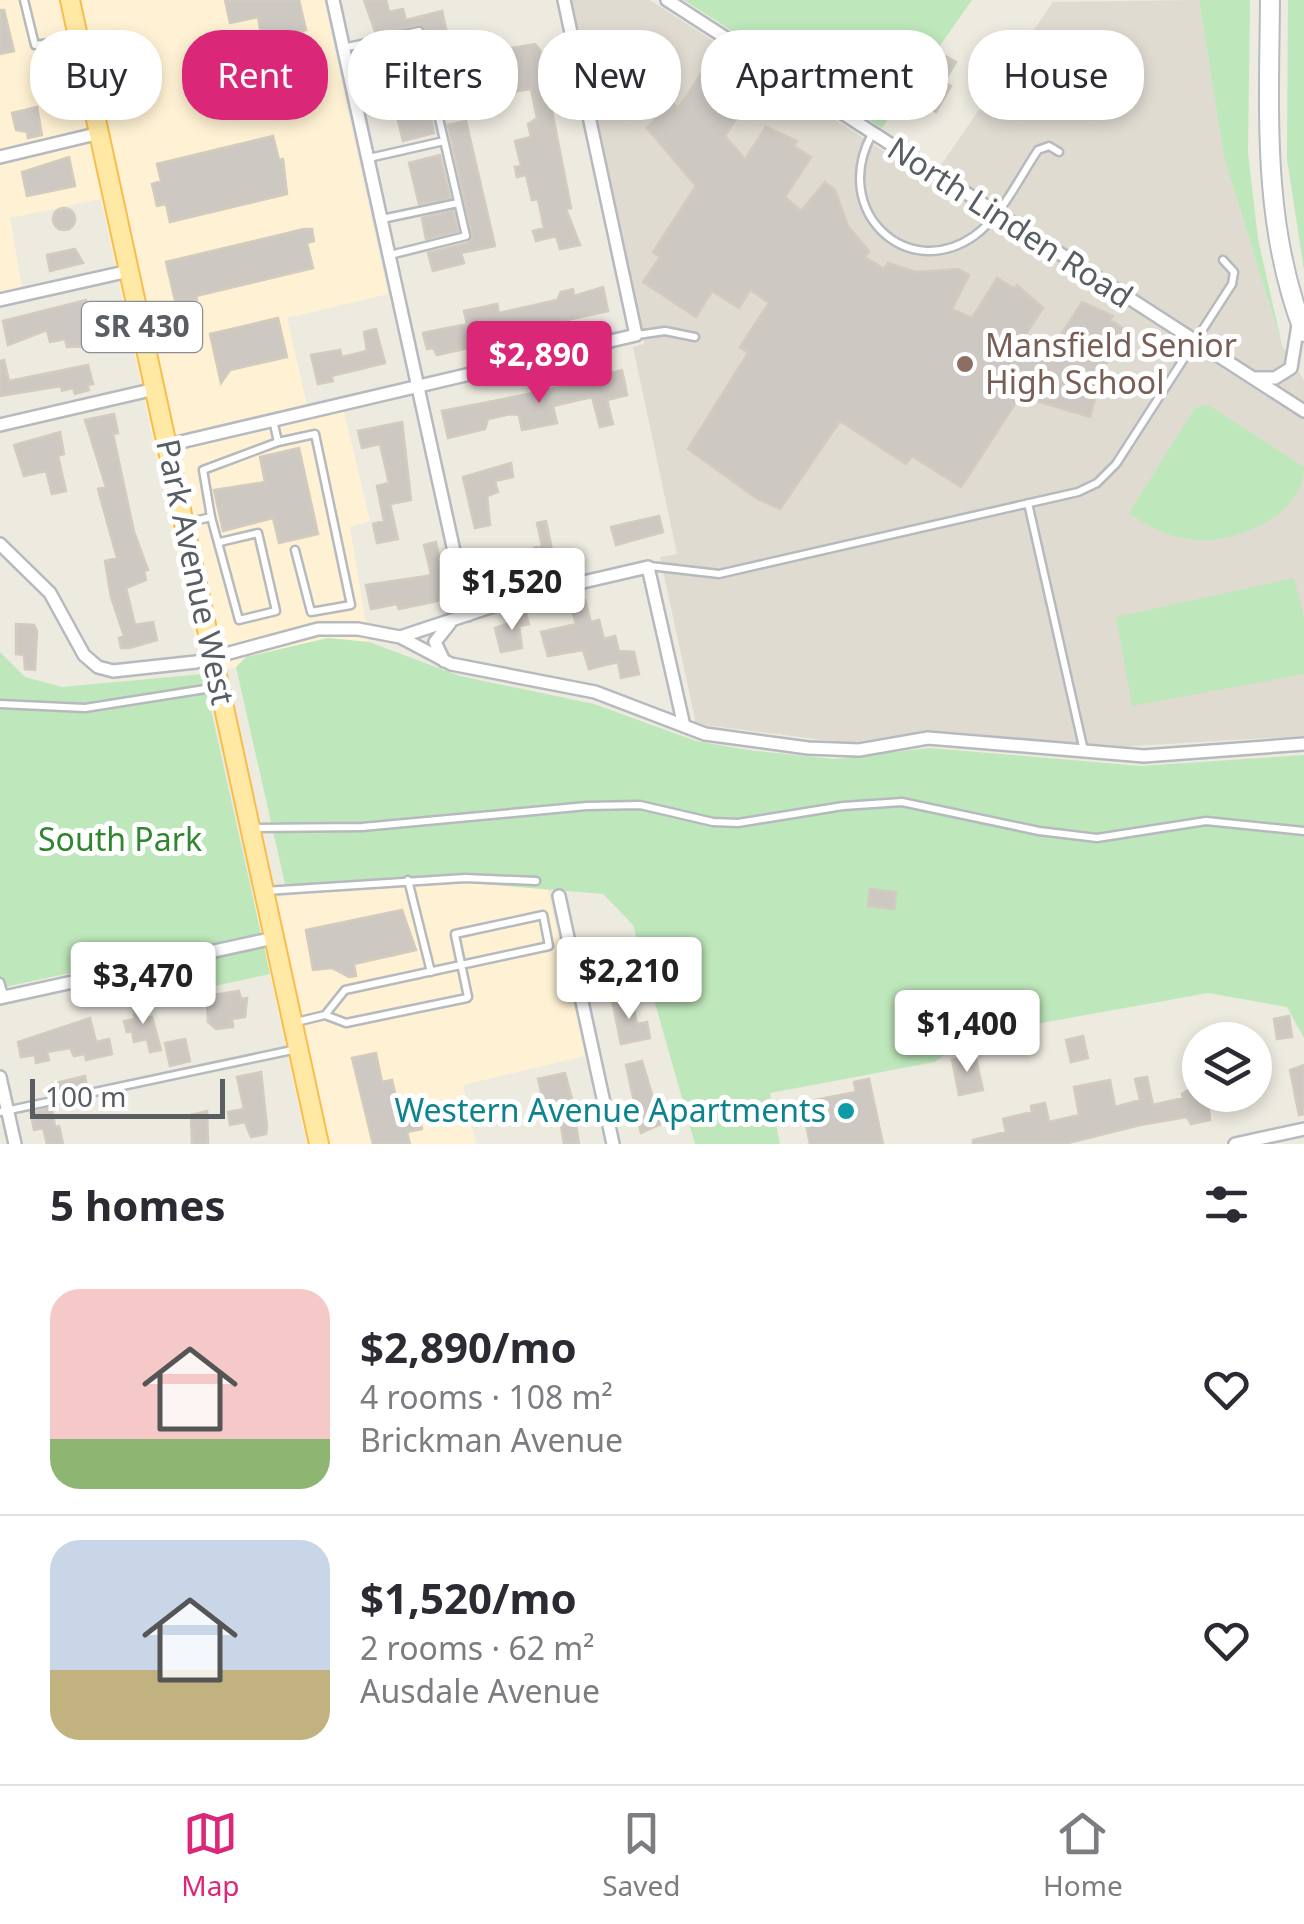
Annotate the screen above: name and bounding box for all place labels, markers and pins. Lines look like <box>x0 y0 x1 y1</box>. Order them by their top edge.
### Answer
pin: $2,890 <box>458 321 620 406</box>
place label: Mansfield Senior High School <box>985 323 1237 403</box>
marker: Mansfield Senior High School <box>954 353 976 375</box>
pin: $1,520 <box>431 548 593 633</box>
pin: $2,210 <box>548 937 710 1022</box>
pin: $3,470 <box>62 942 224 1027</box>
pin: $1,400 <box>886 990 1048 1075</box>
place label: Western Avenue Apartments <box>394 1088 826 1131</box>
marker: Western Avenue Apartments <box>835 1100 857 1122</box>

